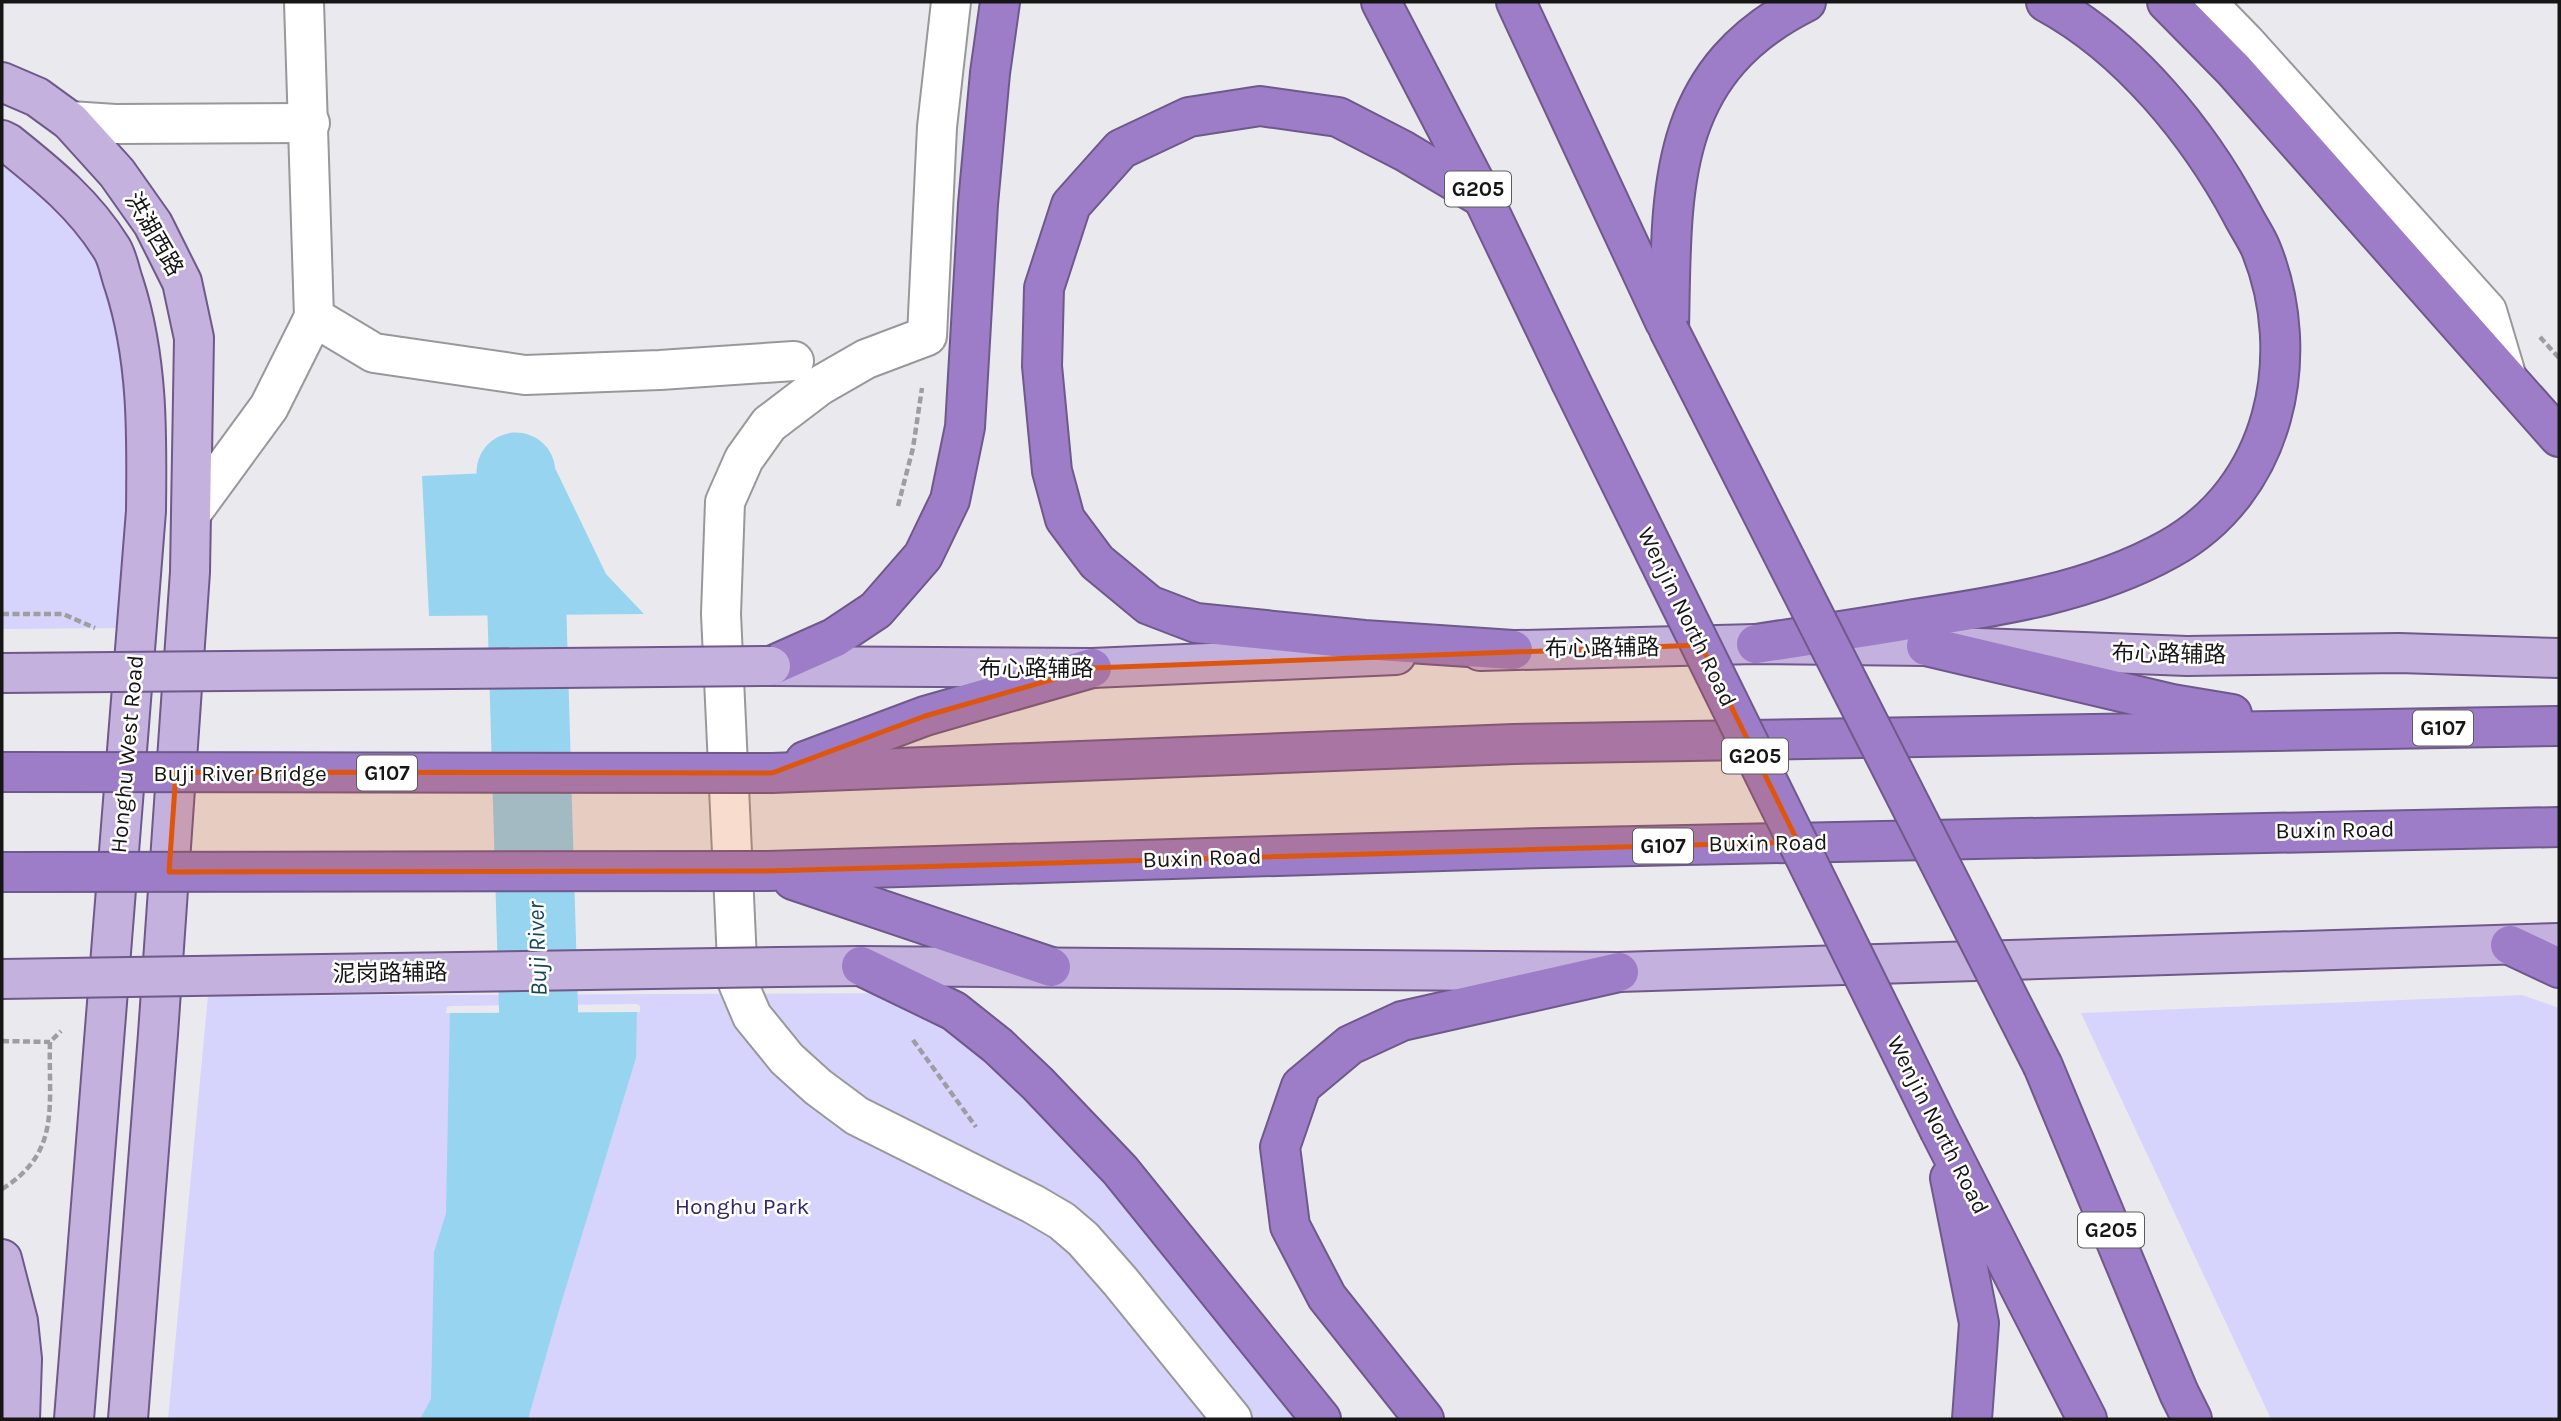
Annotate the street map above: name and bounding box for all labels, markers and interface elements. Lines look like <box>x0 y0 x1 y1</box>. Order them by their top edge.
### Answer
road number: G205 <box>1445 172 1511 206</box>
street label: 洪湖西路 <box>119 187 189 281</box>
street label: Wenjin North Road <box>1632 523 1742 711</box>
street label: 布心路辅路 <box>1544 633 1660 663</box>
street label: 布心路辅路 <box>2111 639 2227 669</box>
street label: Honghu West Road <box>105 654 149 854</box>
street label: 布心路辅路 <box>979 655 1094 682</box>
road number: G107 <box>2413 710 2473 746</box>
road number: G205 <box>1722 738 1788 774</box>
road number: G107 <box>357 756 417 790</box>
street label: Buji River Bridge <box>153 760 327 787</box>
street label: Buxin Road <box>2275 815 2395 845</box>
road number: G107 <box>1633 828 1693 864</box>
street label: Buxin Road <box>1708 828 1828 858</box>
street label: Buxin Road <box>1142 842 1262 874</box>
water label: Buji River <box>521 900 553 997</box>
street label: 泥岗路辅路 <box>332 958 448 988</box>
street label: Wenjin North Road <box>1881 1031 1995 1219</box>
park label: Honghu Park <box>675 1193 809 1220</box>
road number: G205 <box>2078 1212 2144 1248</box>

